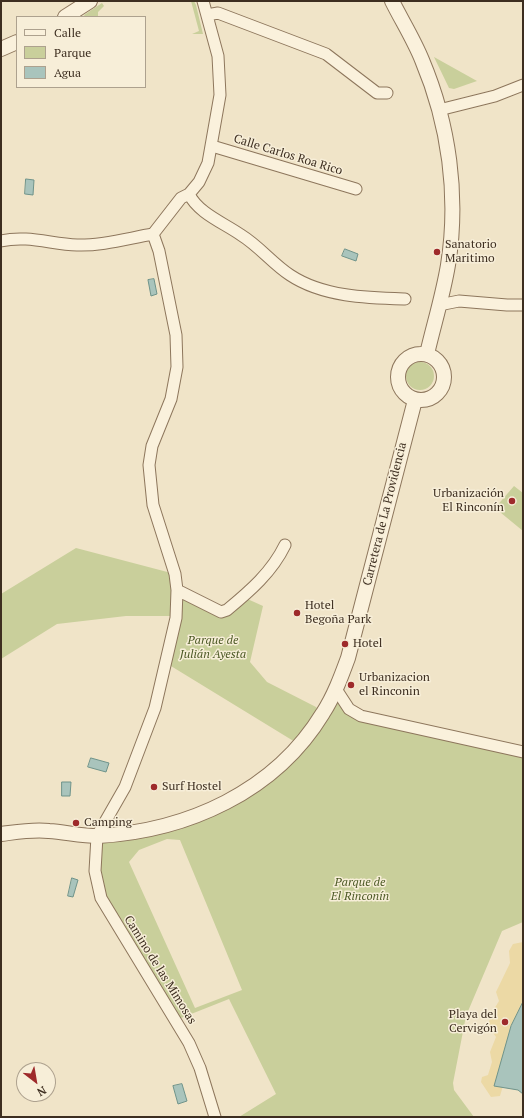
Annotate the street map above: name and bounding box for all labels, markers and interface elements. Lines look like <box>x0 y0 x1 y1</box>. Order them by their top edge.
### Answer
legend <box>16 16 146 88</box>
text: Calle <box>54 25 81 40</box>
text: Parque <box>54 45 91 60</box>
text: Agua <box>54 65 81 80</box>
street label: Calle Carlos Roa Rico <box>232 132 344 178</box>
place label: Sanatorio Maritimo <box>445 238 497 266</box>
marker: Sanatorio Maritimo <box>432 247 442 257</box>
street label: Carretera de La Providencia <box>360 441 410 587</box>
place label: Urbanización El Rinconín <box>433 487 504 515</box>
marker: Urbanización El Rinconín <box>507 496 517 506</box>
place label: Hotel Begoña Park <box>305 599 371 627</box>
marker: Hotel Begoña Park <box>292 608 302 618</box>
park label: Parque de Julián Ayesta <box>180 634 246 662</box>
place label: Hotel <box>353 637 382 651</box>
marker: Hotel <box>340 639 350 649</box>
place label: Urbanizacion el Rinconin <box>359 671 430 699</box>
marker: Urbanizacion el Rinconin <box>346 680 356 690</box>
place label: Surf Hostel <box>162 780 222 794</box>
marker: Surf Hostel <box>149 782 159 792</box>
place label: Camping <box>84 816 132 830</box>
marker: Camping <box>71 818 81 828</box>
park label: Parque de El Rinconín <box>331 876 389 904</box>
street label: Camino de las Mimosas <box>121 913 199 1027</box>
place label: Playa del Cervigón <box>449 1008 497 1036</box>
marker: Playa del Cervigón <box>500 1017 510 1027</box>
north arrow <box>16 1062 56 1102</box>
text: N <box>34 1083 49 1100</box>

